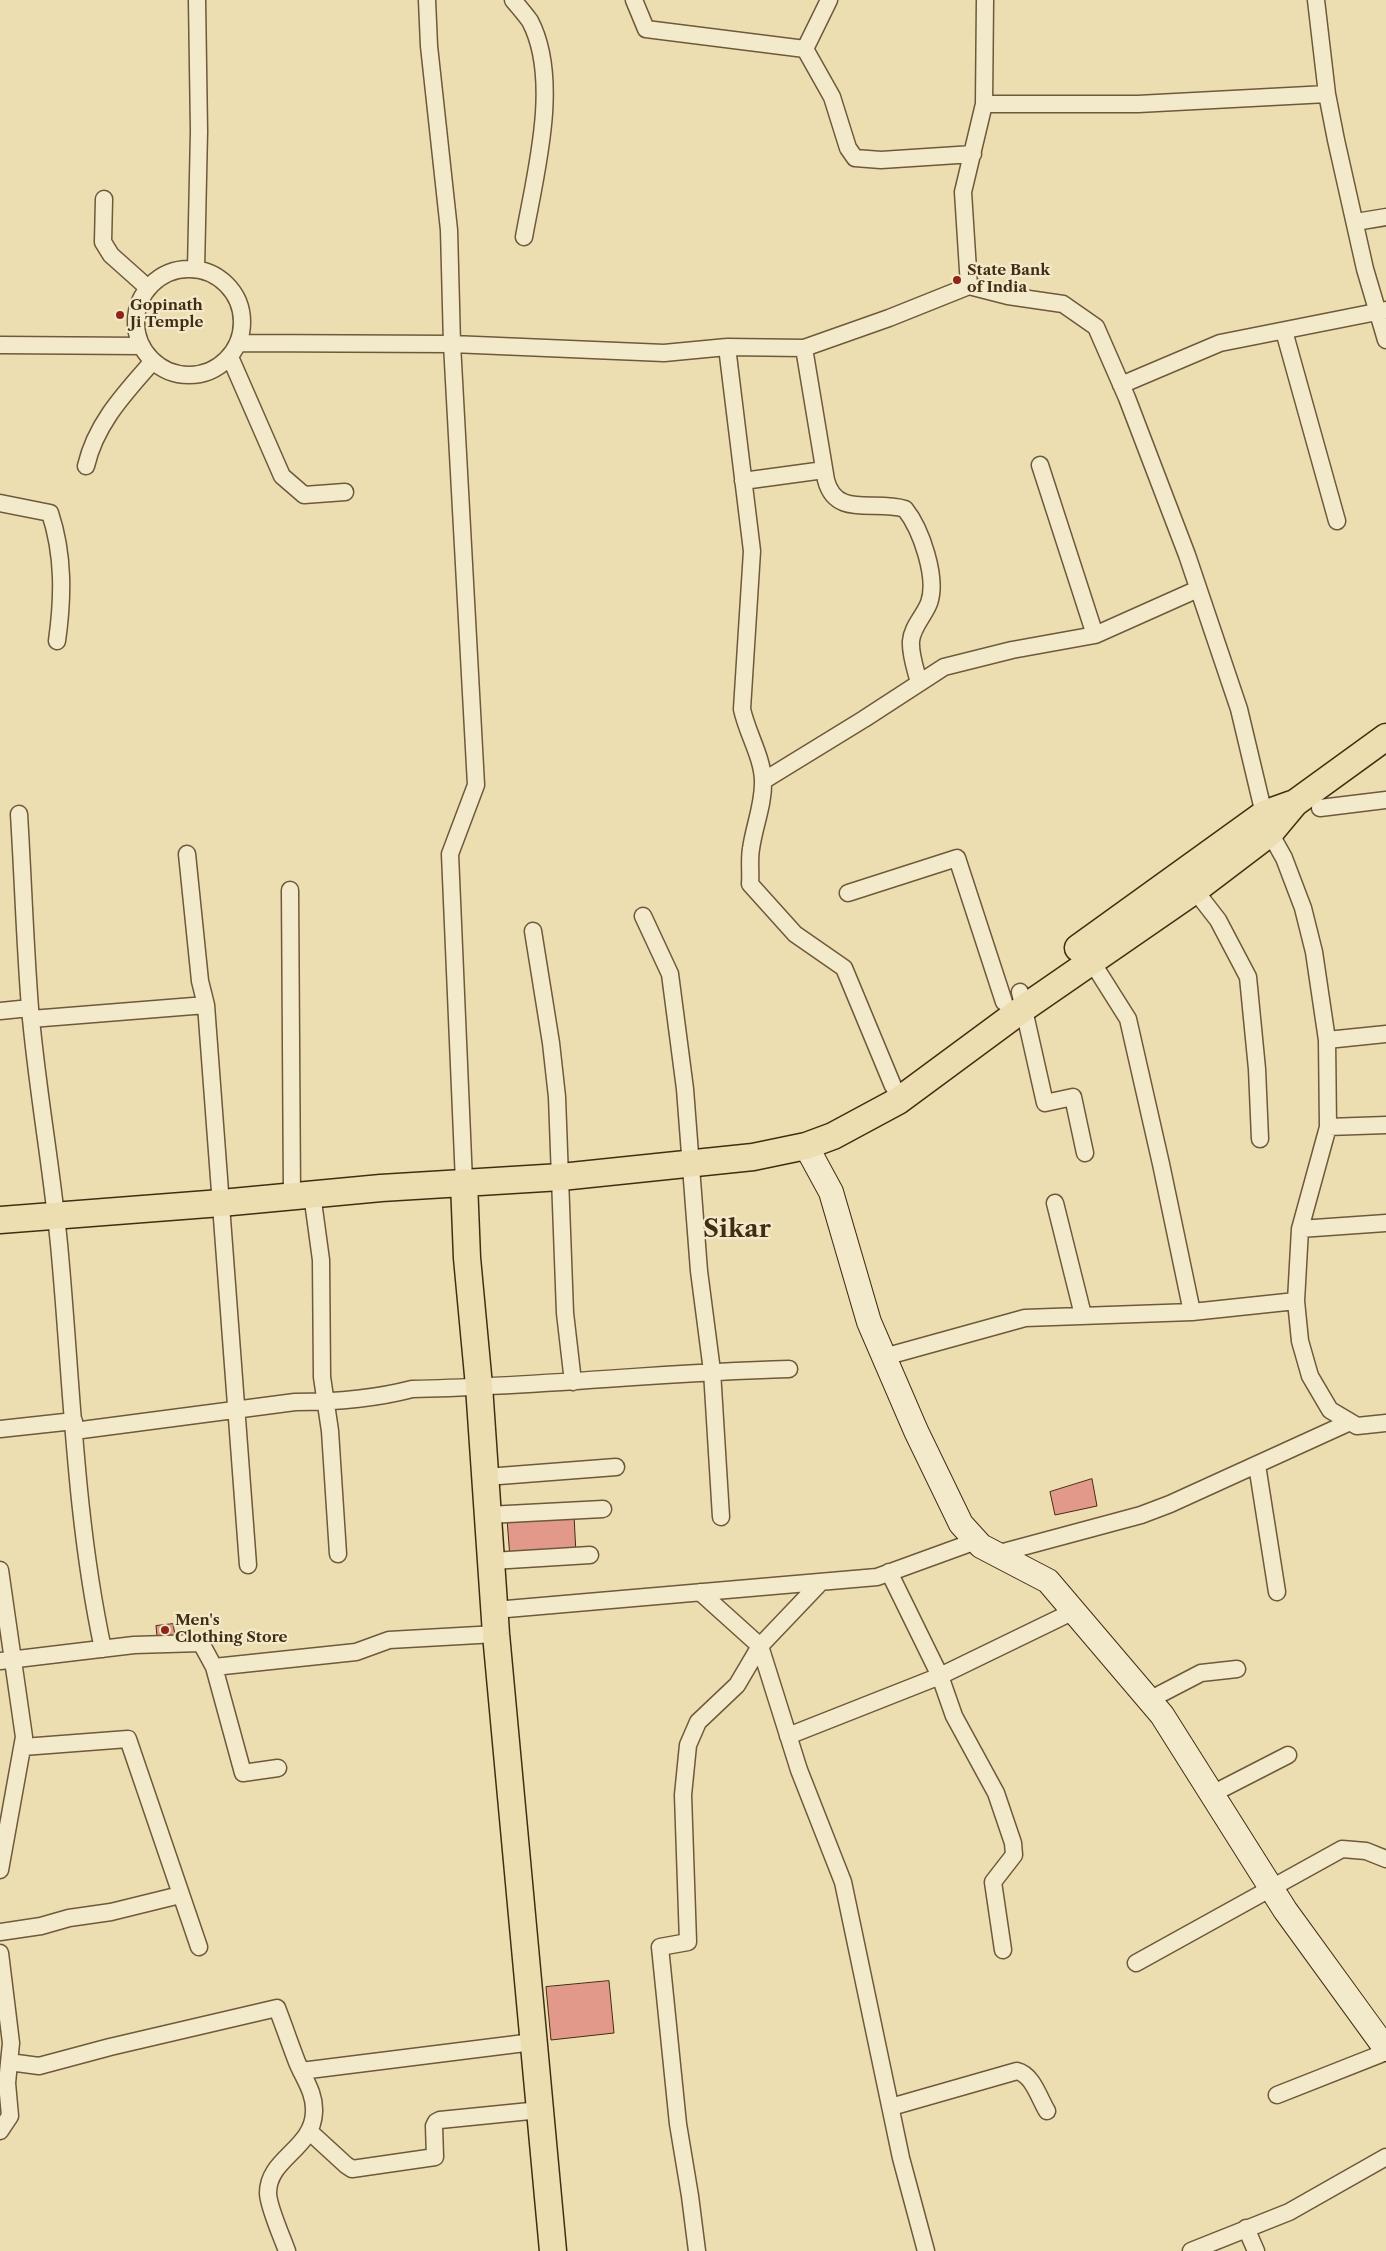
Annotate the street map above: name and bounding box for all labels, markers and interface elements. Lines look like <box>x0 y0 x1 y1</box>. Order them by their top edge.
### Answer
place label: State Bank of India <box>967 262 1050 297</box>
marker: State Bank of India <box>951 274 963 286</box>
place label: Gopinath Ji Temple <box>130 297 203 332</box>
marker: Gopinath Ji Temple <box>114 309 126 321</box>
district label: Sikar <box>703 1215 771 1245</box>
place label: Men's Clothing Store <box>175 1612 288 1647</box>
marker: Men's Clothing Store <box>159 1624 171 1636</box>

